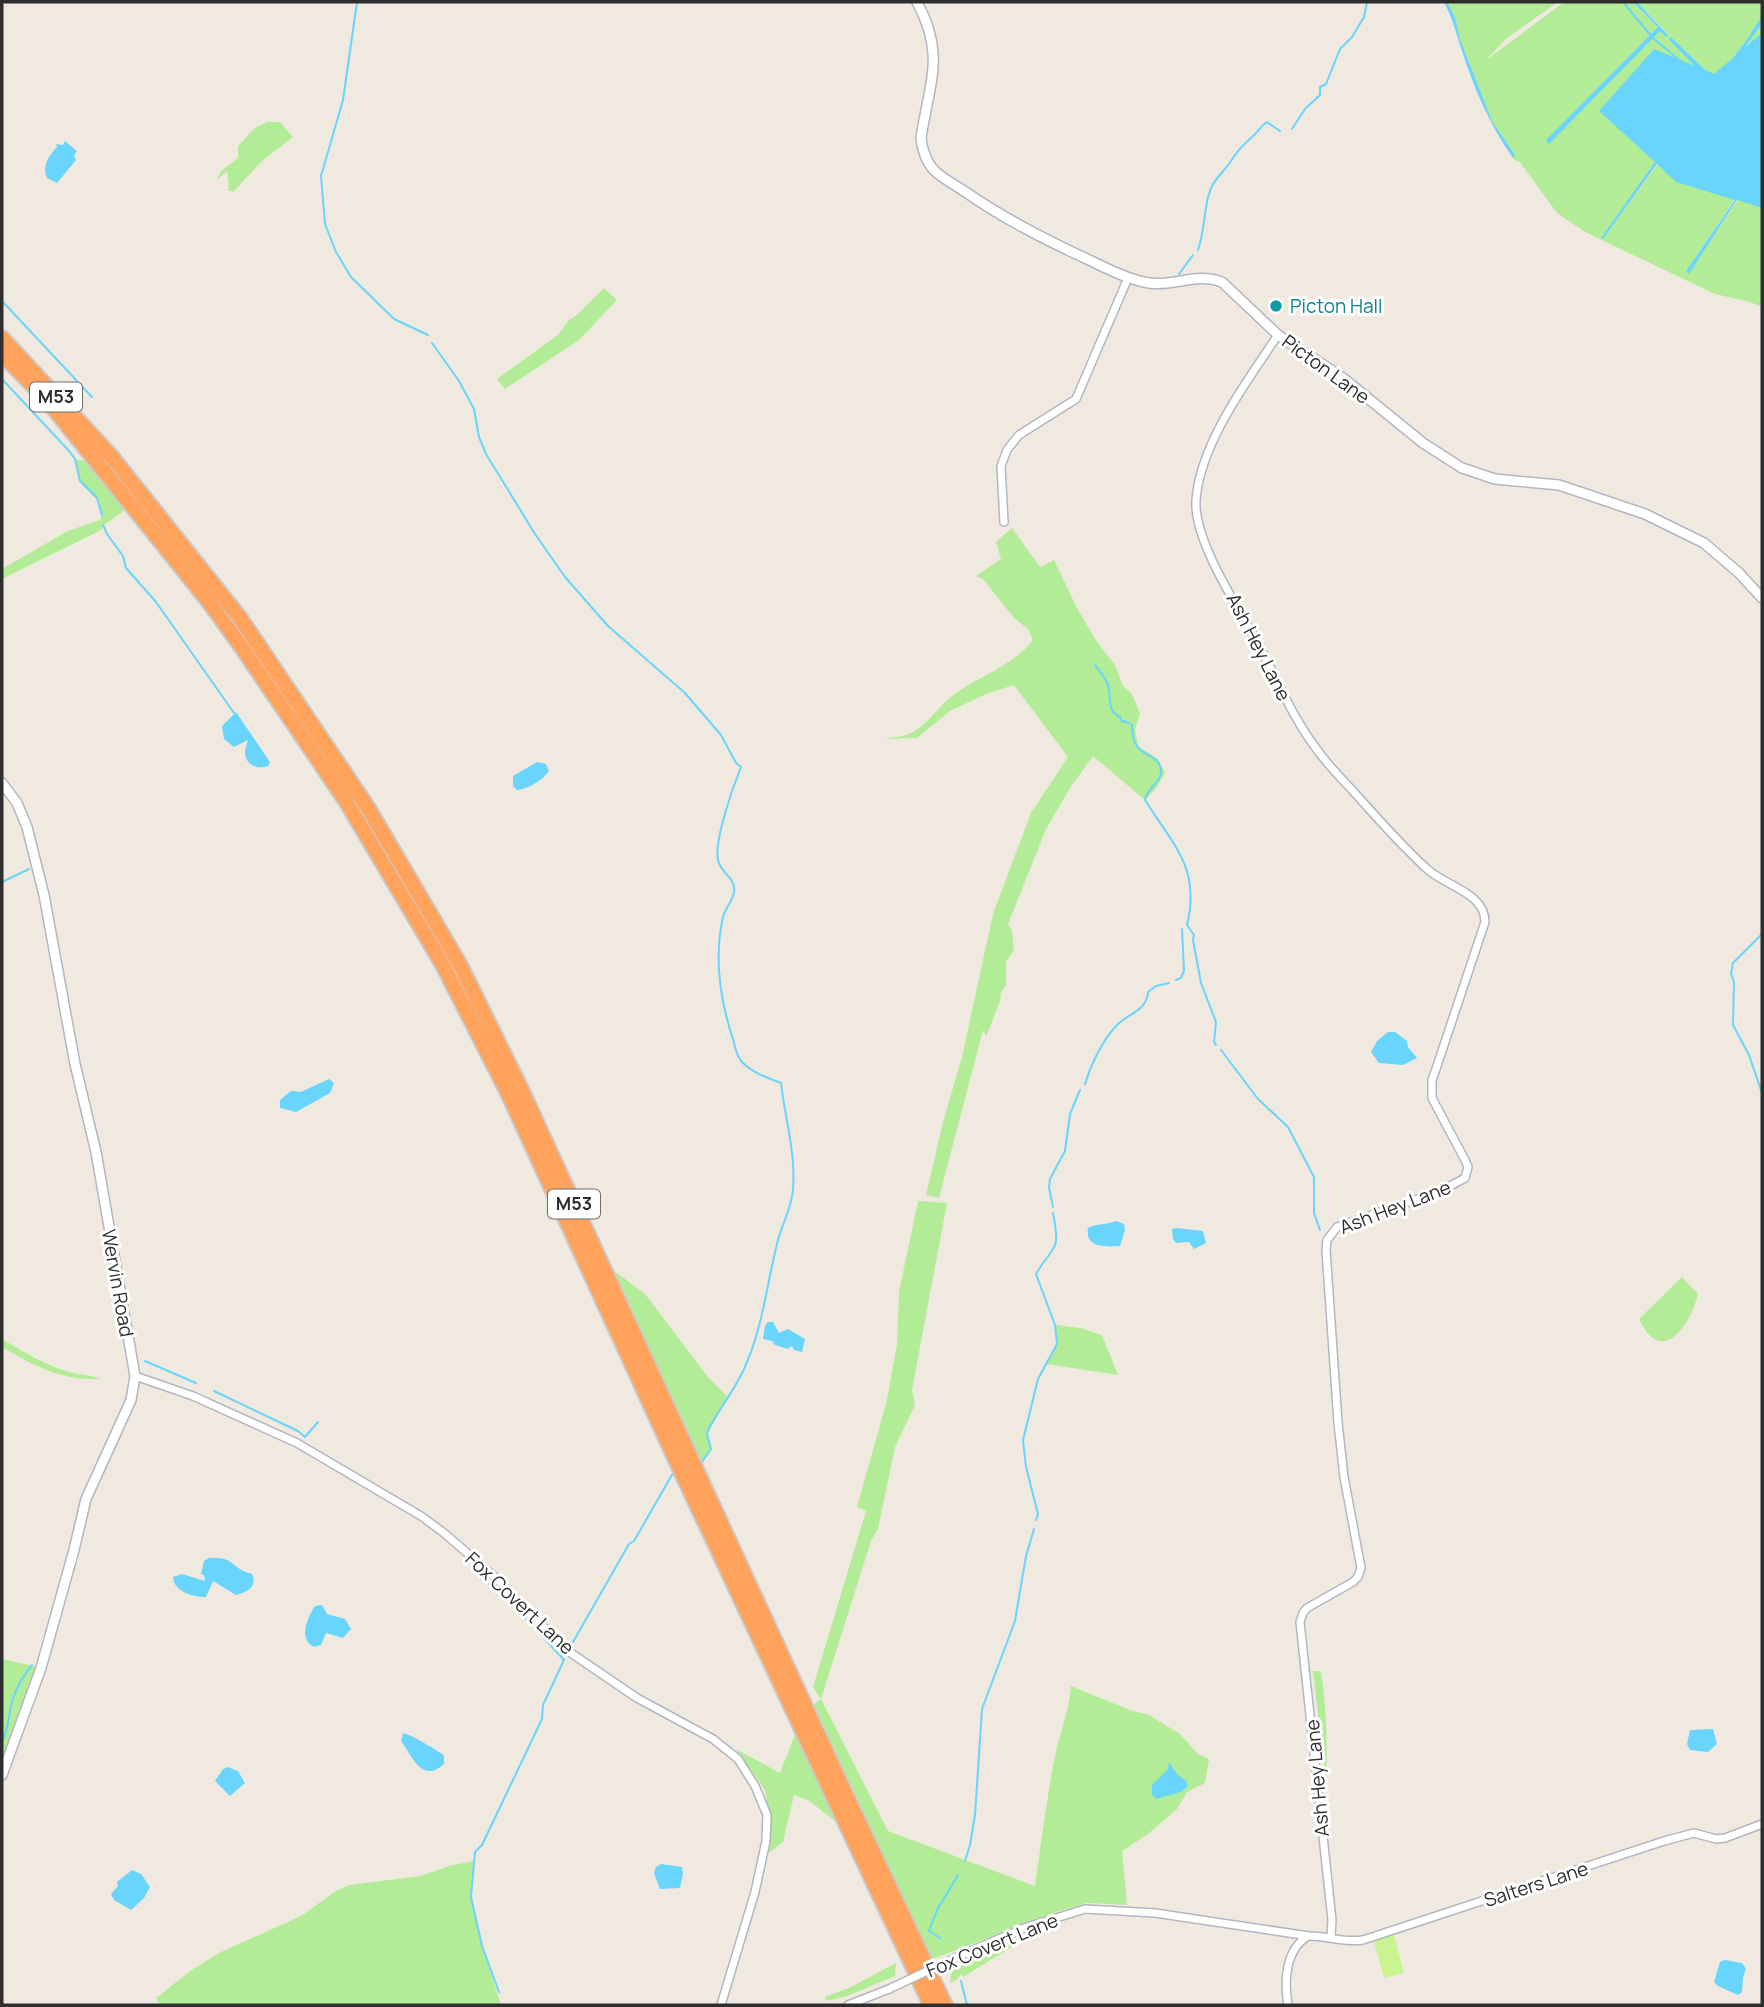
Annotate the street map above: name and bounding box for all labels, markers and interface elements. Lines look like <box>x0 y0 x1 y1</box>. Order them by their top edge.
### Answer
place label: Picton Hall <box>1290 293 1382 319</box>
marker: Picton Hall <box>1268 298 1284 314</box>
street label: Picton Lane <box>1277 328 1375 410</box>
road number: M53 <box>30 382 82 412</box>
street label: Ash Hey Lane <box>1221 589 1297 705</box>
street label: Ash Hey Lane <box>1336 1174 1454 1240</box>
road number: M53 <box>548 1190 600 1218</box>
street label: Wervin Road <box>96 1227 140 1339</box>
street label: Fox Covert Lane <box>460 1546 580 1660</box>
street label: Ash Hey Lane <box>1299 1718 1335 1838</box>
street label: Salters Lane <box>1481 1855 1591 1913</box>
street label: Fox Covert Lane <box>922 1907 1062 1983</box>

